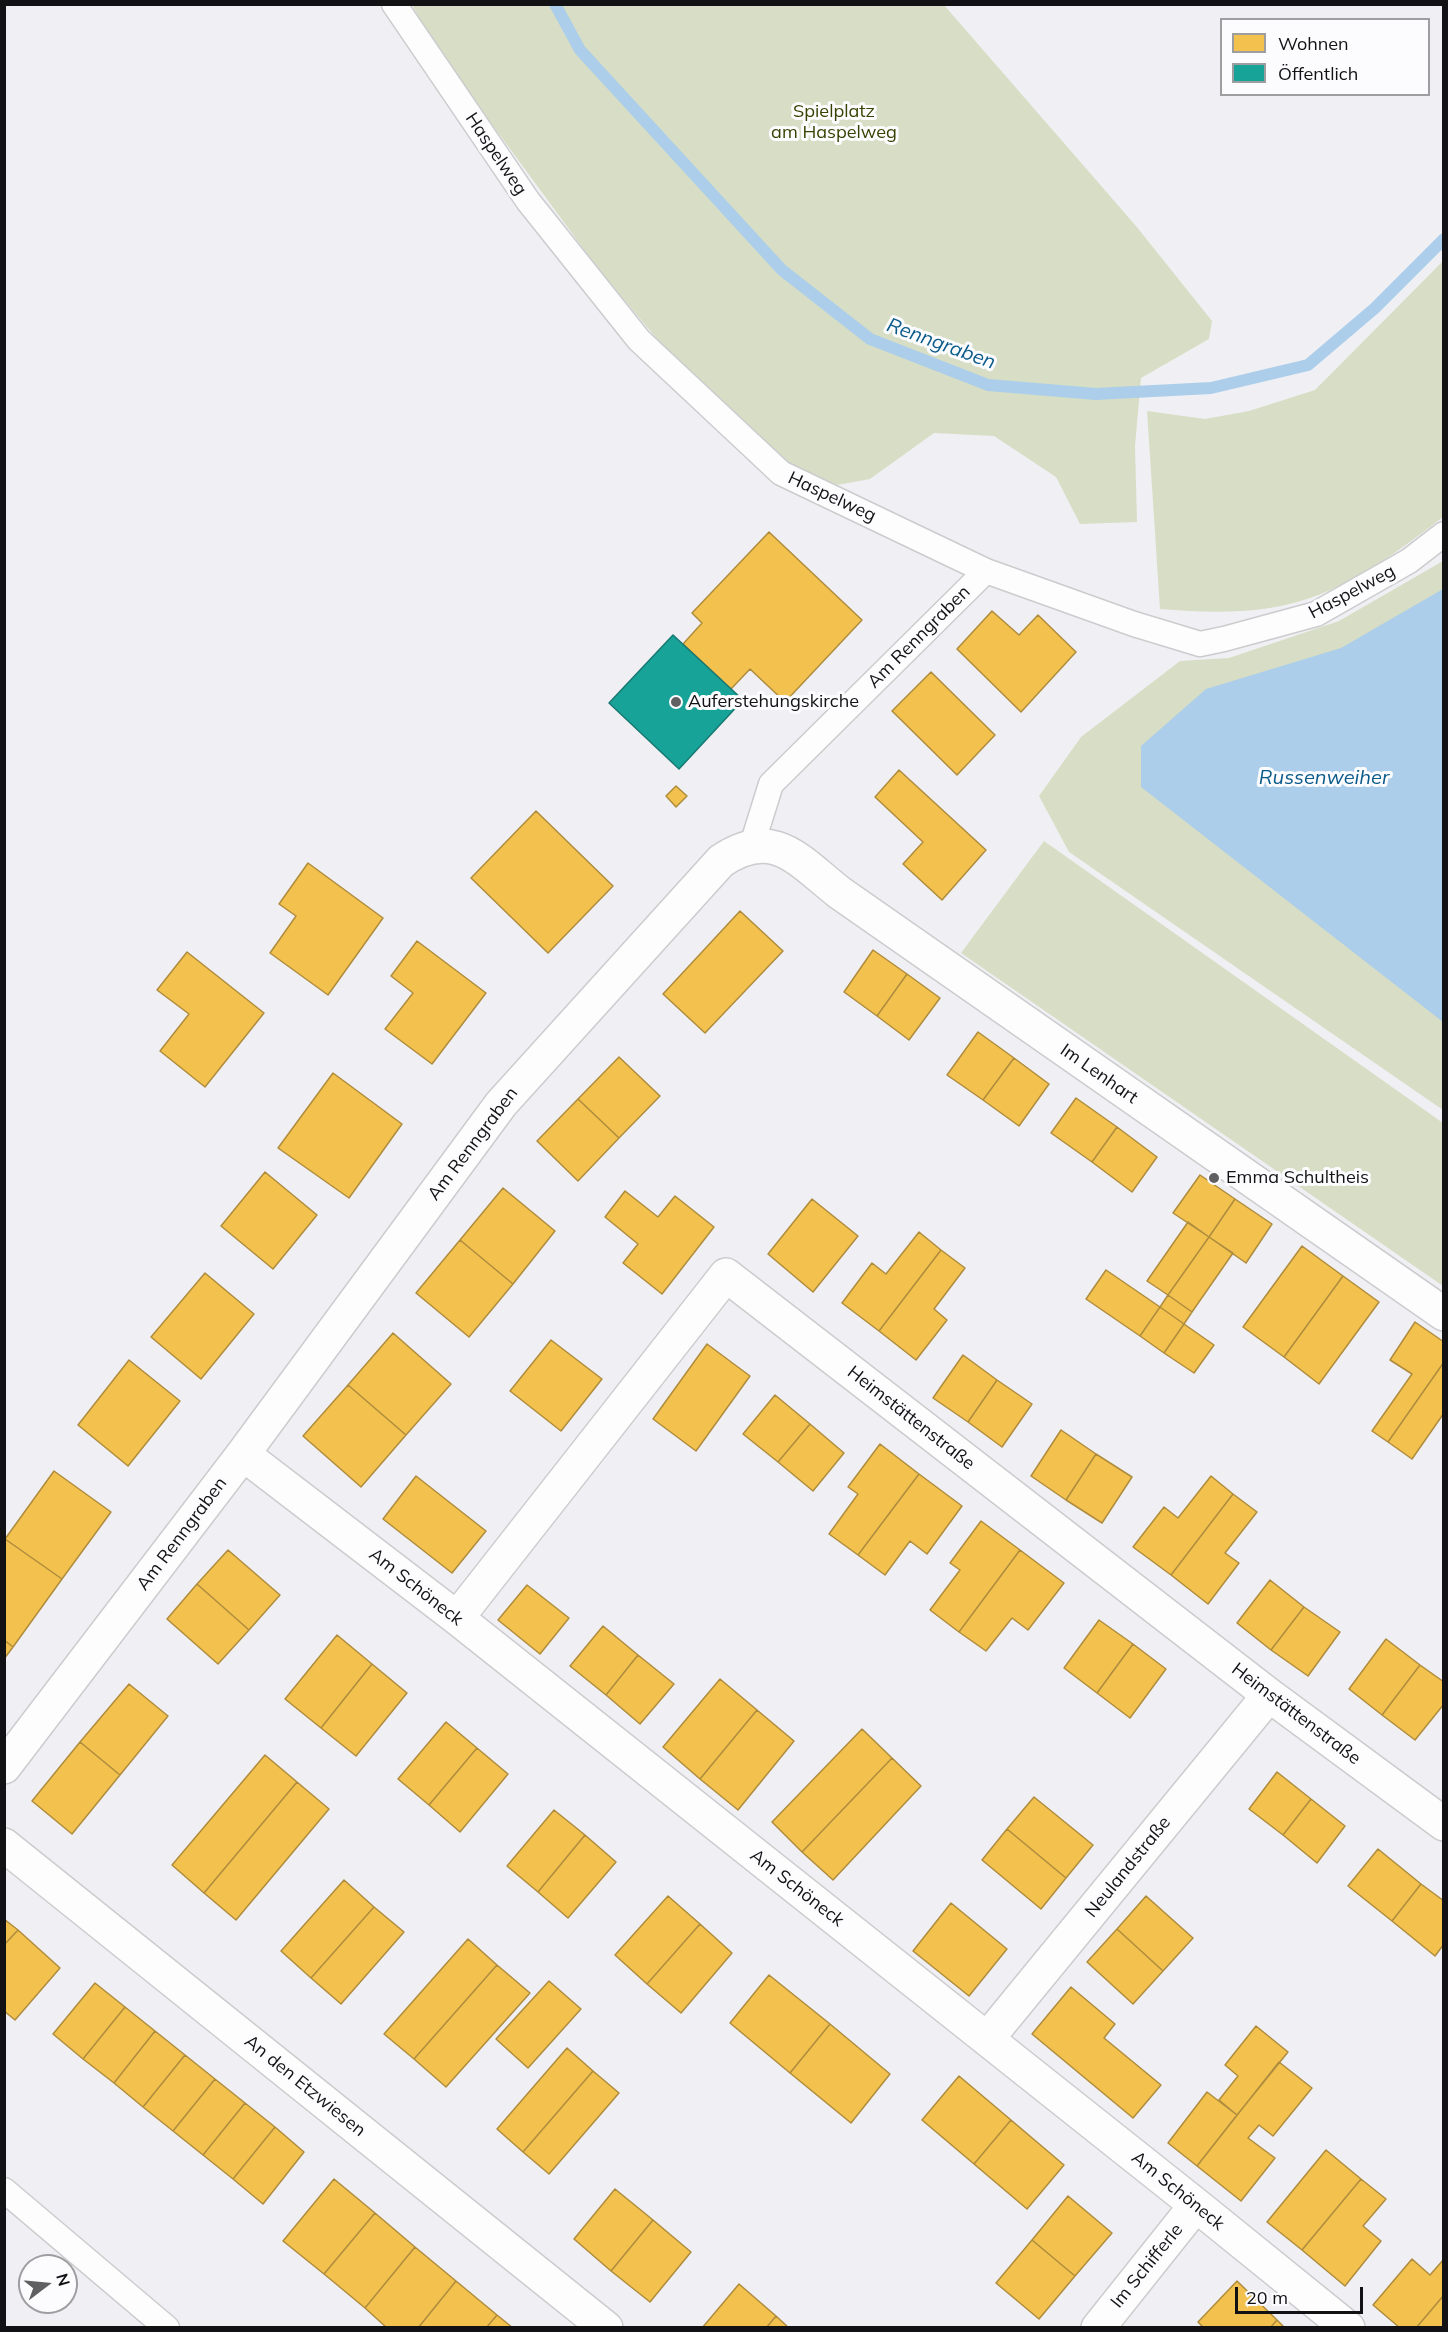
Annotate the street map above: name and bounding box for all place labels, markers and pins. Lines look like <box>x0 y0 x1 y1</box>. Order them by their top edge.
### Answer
place label: Auferstehungskirche <box>688 691 859 713</box>
marker: Auferstehungskirche <box>669 695 683 709</box>
place label: Emma Schultheis <box>1226 1167 1369 1189</box>
marker: Emma Schultheis <box>1207 1171 1221 1185</box>

